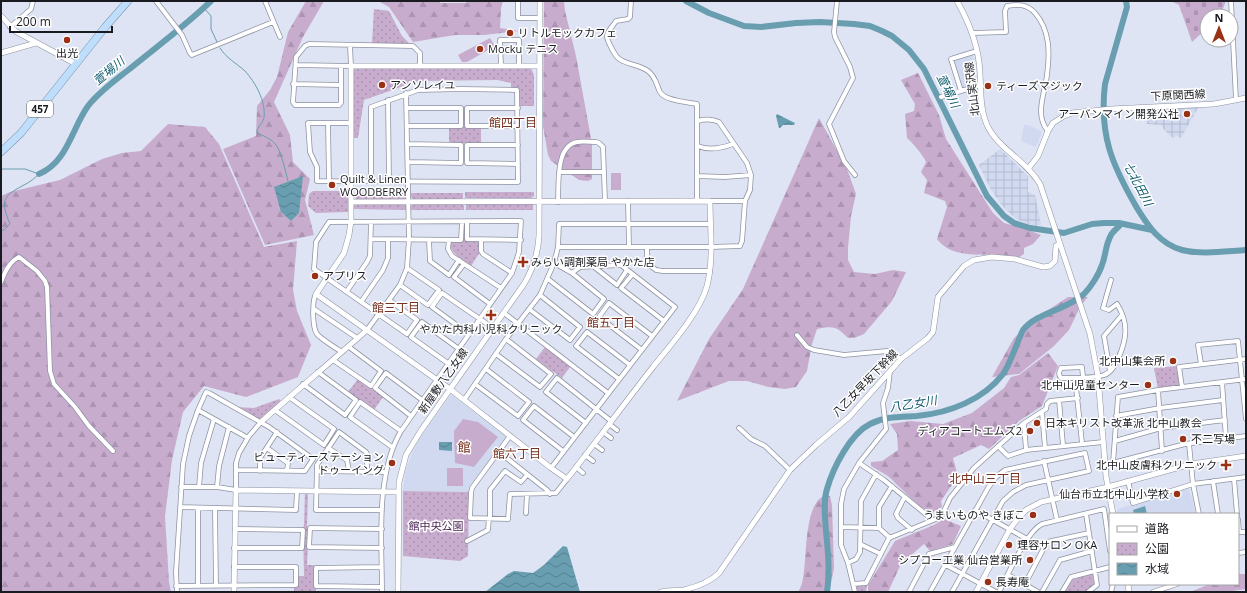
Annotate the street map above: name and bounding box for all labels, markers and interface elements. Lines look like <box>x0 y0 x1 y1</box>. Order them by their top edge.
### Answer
scale bar <box>10 8 112 34</box>
north arrow <box>1199 8 1239 48</box>
text: N <box>1215 10 1223 25</box>
text: 200 m <box>16 13 51 30</box>
place label: リトルモックカフェ <box>518 25 617 40</box>
marker: リトルモックカフェ <box>505 28 515 38</box>
marker: 出光 <box>62 35 72 45</box>
place label: Mocku テニス <box>488 41 558 56</box>
marker: Mocku テニス <box>475 44 485 54</box>
place label: 出光 <box>56 45 78 60</box>
water label: 萱場川 <box>89 51 129 89</box>
street label: 北山実沢線 <box>961 61 982 117</box>
water label: 萱場川 <box>933 71 965 112</box>
place label: アンソレイユ <box>390 77 455 92</box>
place label: ティーズマジック <box>996 78 1083 93</box>
marker: アンソレイユ <box>377 80 387 90</box>
marker: ティーズマジック <box>983 81 993 91</box>
street label: 下原関西線 <box>1150 86 1206 103</box>
road number: 457 <box>27 101 53 117</box>
place label: アーバンマイン開発公社 <box>1058 106 1179 121</box>
marker: アーバンマイン開発公社 <box>1182 109 1192 119</box>
district label: 館四丁目 <box>489 114 537 131</box>
water label: 七北田川 <box>1120 159 1158 211</box>
place label: Quilt & Linen WOODBERRY <box>340 171 409 199</box>
marker: Quilt & Linen WOODBERRY <box>327 180 337 190</box>
place label: みらい調剤薬局 やかた店 <box>531 254 655 269</box>
marker: みらい調剤薬局 やかた店 <box>518 257 528 267</box>
place label: アプリス <box>323 268 367 283</box>
marker: アプリス <box>310 271 320 281</box>
district label: 館三丁目 <box>372 299 420 316</box>
marker: やかた内科小児科クリニック <box>485 309 497 321</box>
district label: 館五丁目 <box>587 314 635 331</box>
place label: やかた内科小児科クリニック <box>420 321 563 336</box>
street label: 新屋敷八乙女線 <box>414 345 471 417</box>
street label: 八乙女早坂下幹線 <box>829 346 901 420</box>
place label: 北中山集会所 <box>1099 353 1166 368</box>
marker: 北中山集会所 <box>1168 356 1178 366</box>
place label: 北中山児童センター <box>1041 377 1140 392</box>
marker: 北中山児童センター <box>1143 380 1153 390</box>
water label: 八乙女川 <box>888 391 940 416</box>
place label: 日本キリスト改革派 北中山教会 <box>1045 415 1202 430</box>
marker: 日本キリスト改革派 北中山教会 <box>1032 418 1042 428</box>
place label: ディアコートエムズ2 <box>917 423 1022 438</box>
marker: ディアコートエムズ2 <box>1025 426 1035 436</box>
place label: 不二写場 <box>1191 431 1235 446</box>
marker: 不二写場 <box>1178 434 1188 444</box>
district label: 館 <box>457 438 471 456</box>
district label: 館六丁目 <box>493 445 541 462</box>
place label: ビューティーステーション ドゥーイング <box>253 449 384 477</box>
place label: 北中山皮膚科クリニック <box>1096 457 1217 472</box>
marker: ビューティーステーション ドゥーイング <box>387 458 397 468</box>
marker: 北中山皮膚科クリニック <box>1220 459 1232 471</box>
district label: 北中山三丁目 <box>949 470 1021 487</box>
place label: 仙台市立北中山小学校 <box>1059 486 1169 501</box>
marker: 仙台市立北中山小学校 <box>1172 489 1182 499</box>
place label: うまいものや きぼこ <box>923 507 1025 522</box>
marker: うまいものや きぼこ <box>1028 510 1038 520</box>
legend <box>1109 513 1239 585</box>
park label: 館中央公園 <box>409 518 464 533</box>
text: 道路 <box>1145 520 1169 537</box>
place label: 理容サロン OKA <box>1017 537 1097 552</box>
marker: 理容サロン OKA <box>1004 540 1014 550</box>
text: 公園 <box>1145 540 1169 557</box>
place label: シプコー工業 仙台営業所 <box>898 552 1023 567</box>
marker: シプコー工業 仙台営業所 <box>1025 555 1035 565</box>
text: 水域 <box>1145 560 1169 577</box>
place label: 長寿庵 <box>996 574 1029 589</box>
marker: 長寿庵 <box>983 577 993 587</box>

